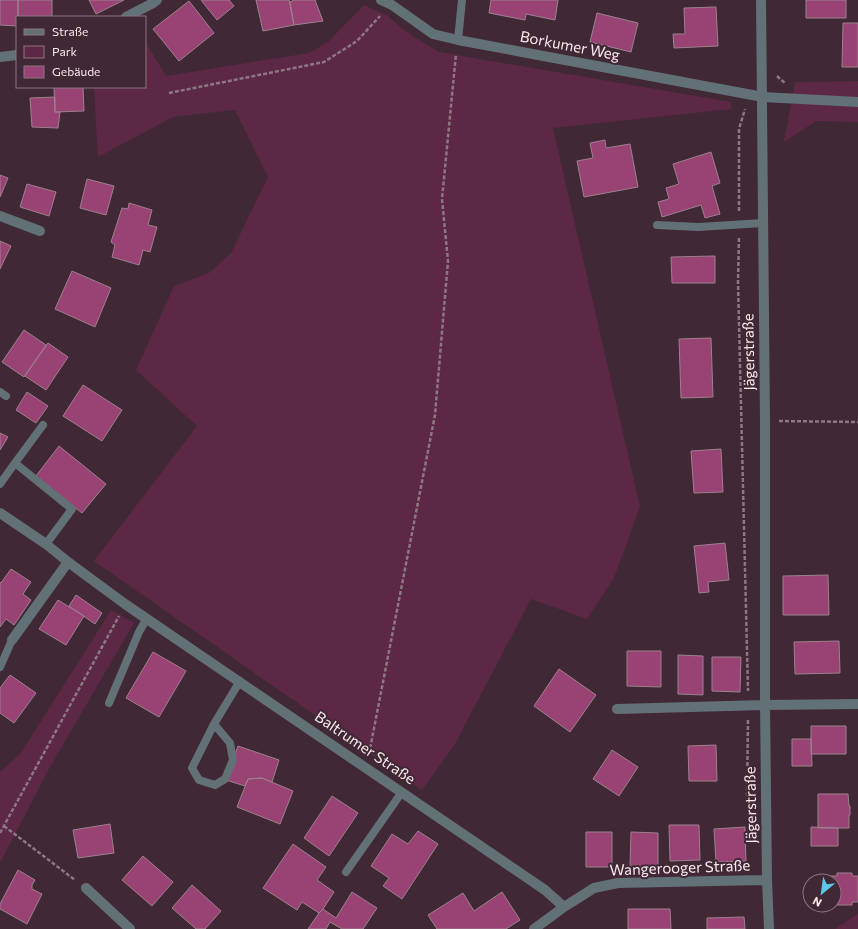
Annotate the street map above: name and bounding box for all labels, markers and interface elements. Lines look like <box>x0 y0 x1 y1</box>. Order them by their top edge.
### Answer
legend <box>16 16 146 88</box>
text: Straße <box>52 24 88 38</box>
street label: Borkumer Weg <box>519 27 622 64</box>
text: Park <box>52 44 78 58</box>
text: Gebäude <box>52 64 100 78</box>
street label: Jägerstraße <box>738 313 758 391</box>
street label: Baltrumer Straße <box>312 707 419 787</box>
street label: Jägerstraße <box>740 766 760 844</box>
street label: Wangerooger Straße <box>609 856 751 878</box>
north arrow <box>802 873 842 913</box>
text: N <box>810 894 824 910</box>

